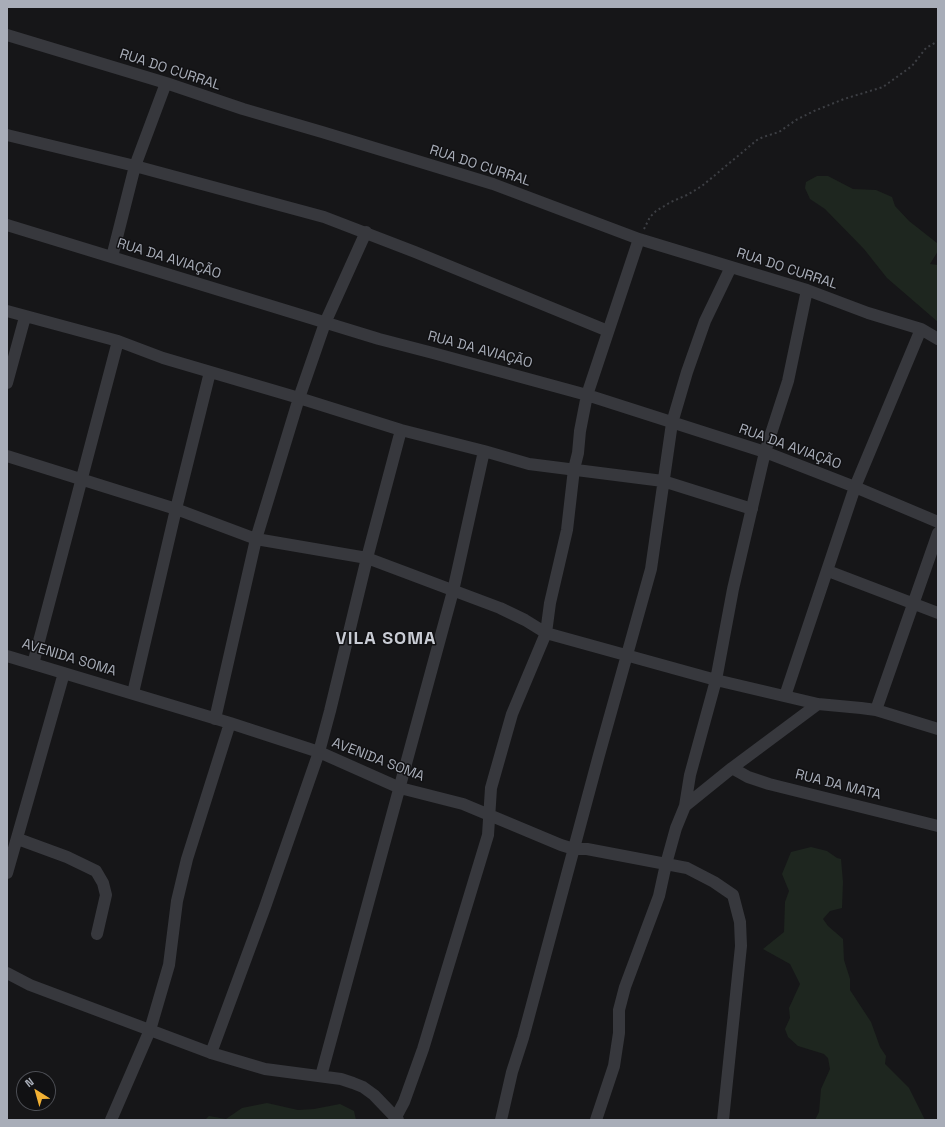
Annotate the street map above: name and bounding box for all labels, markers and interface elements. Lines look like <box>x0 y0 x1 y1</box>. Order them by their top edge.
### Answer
street label: RUA DO CURRAL <box>117 46 223 94</box>
street label: RUA DO CURRAL <box>427 142 533 190</box>
street label: RUA DA AVIAÇÃO <box>115 235 223 283</box>
street label: RUA DO CURRAL <box>734 245 840 293</box>
street label: RUA DA AVIAÇÃO <box>426 328 534 372</box>
street label: RUA DA AVIAÇÃO <box>736 421 844 473</box>
district label: VILA SOMA <box>336 628 436 650</box>
street label: AVENIDA SOMA <box>20 636 118 680</box>
street label: AVENIDA SOMA <box>329 735 427 785</box>
street label: RUA DA MATA <box>793 766 883 804</box>
north arrow <box>16 1071 56 1111</box>
text: N <box>22 1074 37 1090</box>

